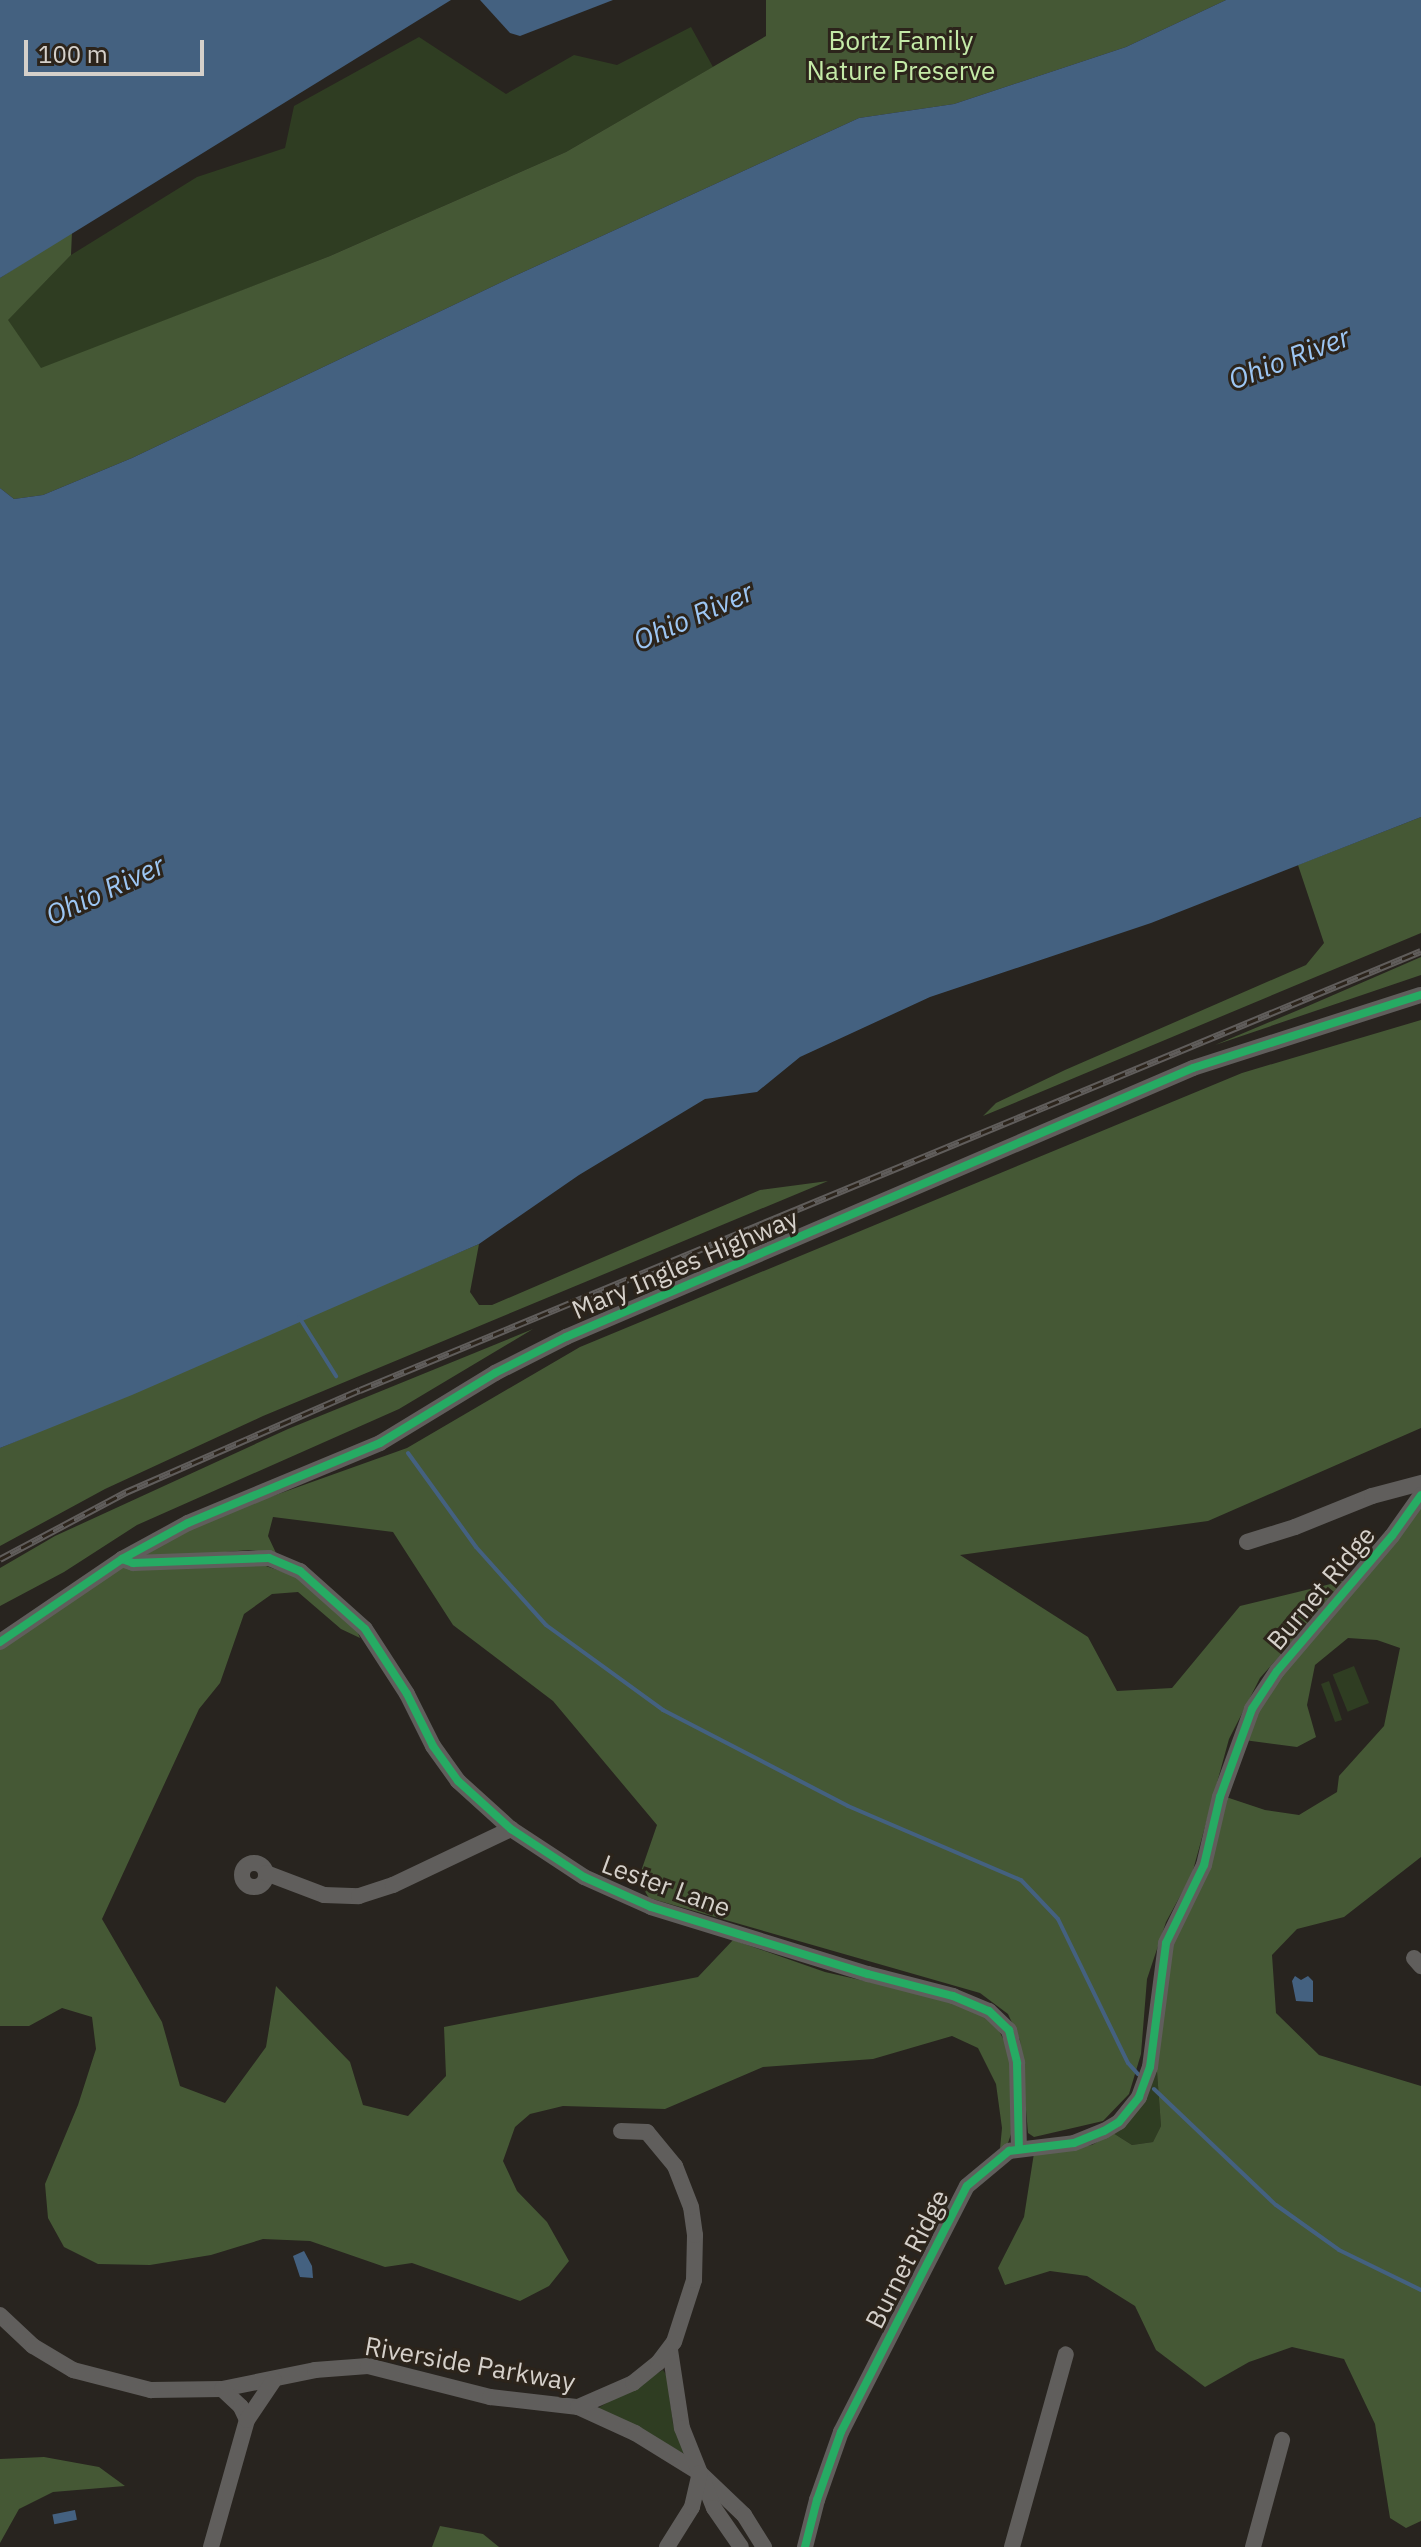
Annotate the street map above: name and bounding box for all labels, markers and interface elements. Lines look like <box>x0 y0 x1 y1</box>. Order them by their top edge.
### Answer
scale bar <box>28 24 208 74</box>
park label: Bortz Family Nature Preserve <box>807 25 995 86</box>
text: 100 m <box>38 38 108 70</box>
water label: Ohio River <box>1224 320 1354 396</box>
water label: Ohio River <box>628 575 758 657</box>
water label: Ohio River <box>40 848 170 932</box>
street label: Mary Ingles Highway <box>567 1202 803 1326</box>
street label: Burnet Ridge <box>1260 1520 1382 1656</box>
street label: Lester Lane <box>598 1848 734 1924</box>
street label: Burnet Ridge <box>859 2184 955 2334</box>
street label: Riverside Parkway <box>362 2330 578 2398</box>

